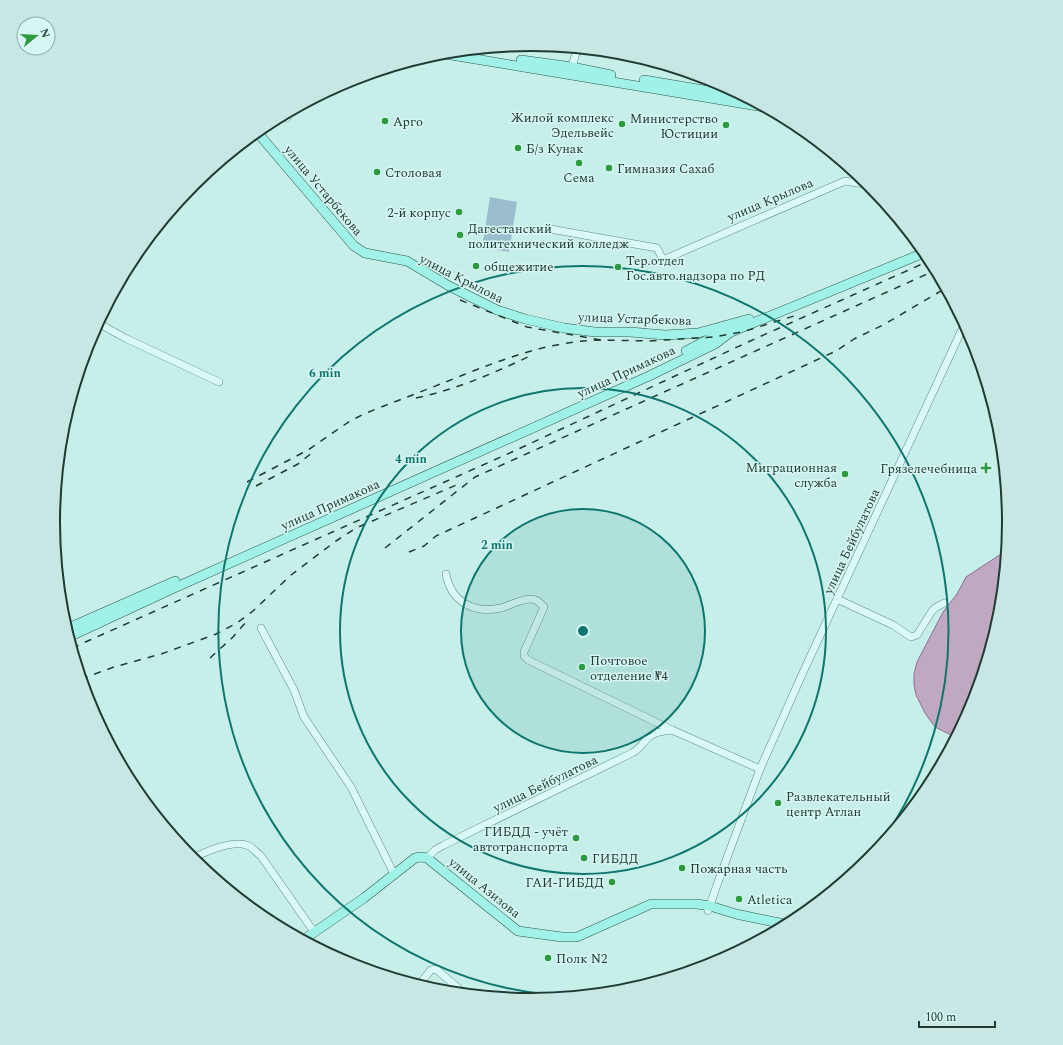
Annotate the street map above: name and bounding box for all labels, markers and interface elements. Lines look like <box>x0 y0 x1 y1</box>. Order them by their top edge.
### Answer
north arrow <box>16 16 56 56</box>
text: N <box>36 26 55 40</box>
place label: Жилой комплекс Эдельвейс <box>511 108 614 143</box>
place label: Министерство Юстиции <box>630 109 718 144</box>
place label: Арго <box>393 112 423 132</box>
marker: Арго <box>380 116 390 126</box>
marker: Жилой комплекс Эдельвейс <box>617 119 627 129</box>
marker: Министерство Юстиции <box>721 120 731 130</box>
place label: Б/з Кунак <box>526 139 583 159</box>
street label: улица Устарбекова <box>278 140 368 241</box>
marker: Б/з Кунак <box>513 143 523 153</box>
marker: Сема <box>574 158 584 168</box>
place label: Гимназия Сахаб <box>617 159 715 179</box>
place label: Столовая <box>385 163 442 183</box>
marker: Гимназия Сахаб <box>604 163 614 173</box>
marker: Столовая <box>372 167 382 177</box>
place label: Сема <box>563 168 595 188</box>
street label: улица Крылова <box>723 173 817 227</box>
place label: 2-й корпус <box>387 203 451 223</box>
marker: 2-й корпус <box>454 207 464 217</box>
place label: Дагестанский политехнический колледж <box>468 219 629 254</box>
marker: Дагестанский политехнический колледж <box>455 230 465 240</box>
street label: улица Крылова <box>415 249 508 309</box>
place label: Тер.отдел Гос.авто.надзора по РД <box>626 251 765 286</box>
place label: общежитие <box>484 257 553 277</box>
marker: общежитие <box>471 261 481 271</box>
marker: Тер.отдел Гос.авто.надзора по РД <box>613 262 623 272</box>
street label: улица Устарбекова <box>577 307 693 331</box>
street label: улица Примакова <box>573 340 679 404</box>
text: 6 min <box>309 364 342 383</box>
text: 4 min <box>395 450 428 469</box>
place label: Миграционная служба <box>746 458 838 493</box>
place label: Грязелечебница <box>880 459 978 479</box>
marker: Грязелечебница <box>980 462 992 474</box>
marker: Миграционная служба <box>840 469 850 479</box>
street label: улица Примакова <box>277 474 384 536</box>
street label: улица Бейбулатова <box>818 485 885 598</box>
text: 2 min <box>481 536 514 555</box>
centre of rings <box>576 624 590 638</box>
place label: Почтовое отделение №4 <box>590 651 669 686</box>
marker: Почтовое отделение №4 <box>577 662 587 672</box>
street label: улица Бейбулатова <box>489 750 602 818</box>
place label: Развлекательный центр Атлан <box>786 787 891 822</box>
marker: Развлекательный центр Атлан <box>773 798 783 808</box>
place label: ГИБДД - учёт автотранспорта <box>473 822 569 857</box>
marker: ГИБДД - учёт автотранспорта <box>571 833 581 843</box>
place label: ГИБДД <box>592 849 638 869</box>
street label: улица Азизова <box>443 852 525 923</box>
marker: ГИБДД <box>579 853 589 863</box>
place label: Пожарная часть <box>690 859 788 879</box>
marker: Пожарная часть <box>677 863 687 873</box>
place label: ГАИ-ГИБДД <box>525 873 604 893</box>
marker: ГАИ-ГИБДД <box>607 877 617 887</box>
place label: Atletica <box>747 890 793 910</box>
marker: Atletica <box>734 894 744 904</box>
place label: Полк N2 <box>556 949 608 969</box>
marker: Полк N2 <box>543 953 553 963</box>
scale bar <box>919 1003 995 1029</box>
text: 100 m <box>925 1008 956 1027</box>

